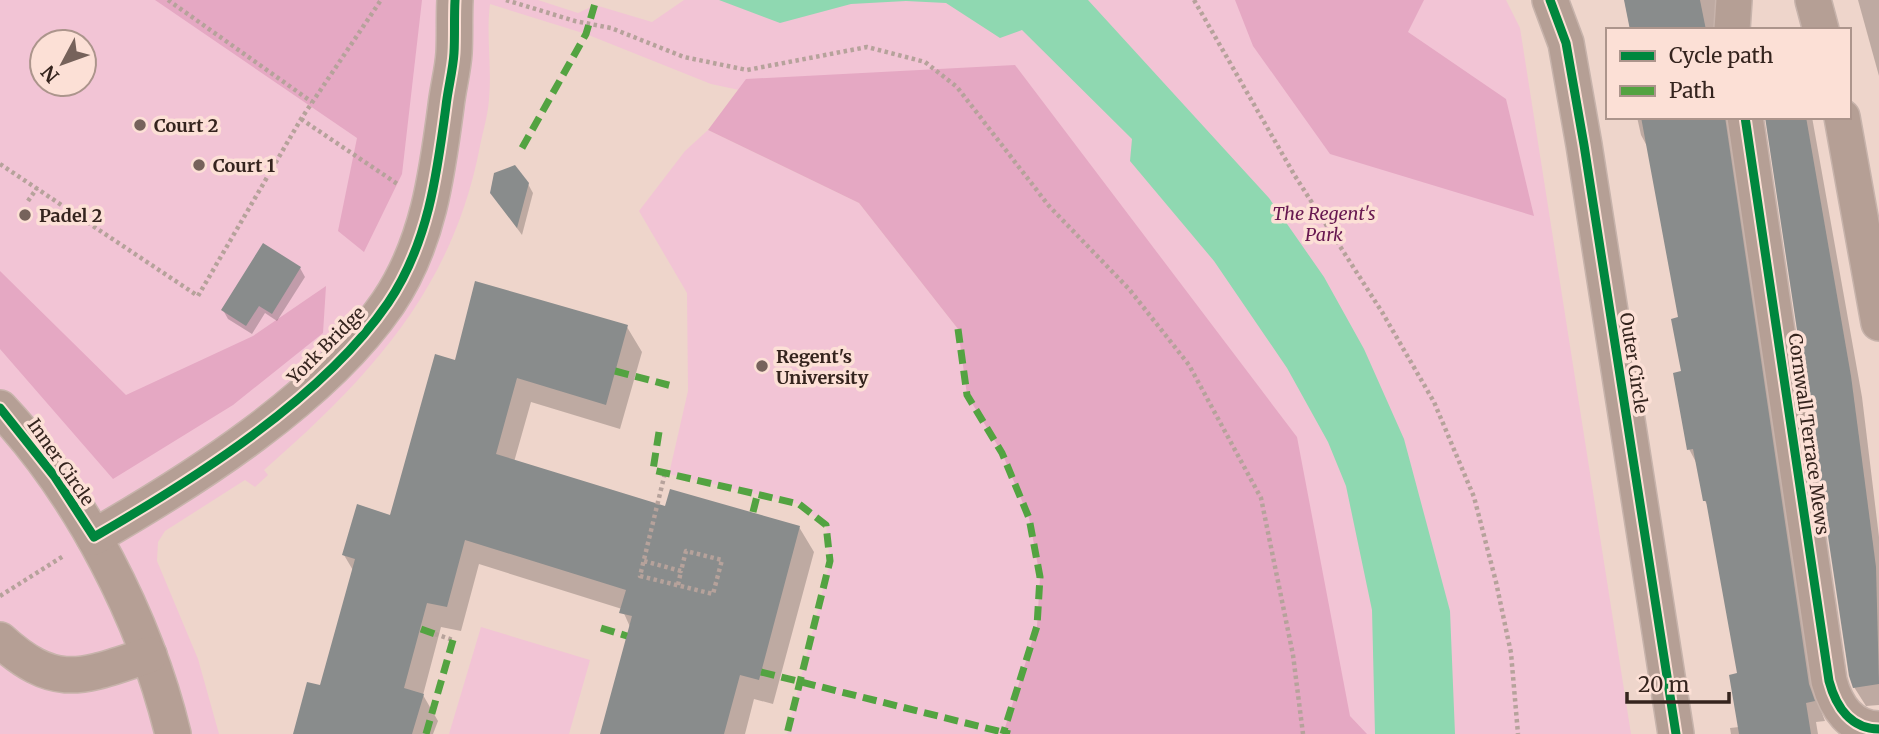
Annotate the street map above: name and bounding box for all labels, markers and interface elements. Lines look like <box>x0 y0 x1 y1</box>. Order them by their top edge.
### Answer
north arrow <box>28 28 98 98</box>
legend <box>1606 28 1851 119</box>
text: Cycle path <box>1669 42 1773 69</box>
text: N <box>36 61 64 88</box>
text: Path <box>1669 77 1715 104</box>
place label: Court 2 <box>154 114 218 137</box>
marker: Court 2 <box>132 117 148 133</box>
place label: Court 1 <box>213 154 275 177</box>
marker: Court 1 <box>191 157 207 173</box>
park label: The Regent's Park <box>1273 202 1375 246</box>
place label: Padel 2 <box>39 204 102 227</box>
marker: Padel 2 <box>17 207 33 223</box>
street label: York Bridge <box>282 301 370 389</box>
street label: Outer Circle <box>1615 311 1653 415</box>
street label: Cornwall Terrace Mews <box>1783 332 1835 536</box>
place label: Regent's University <box>776 345 869 389</box>
marker: Regent's University <box>754 358 770 374</box>
street label: Inner Circle <box>23 414 99 510</box>
scale bar <box>1627 660 1728 704</box>
text: 20 m <box>1638 671 1690 698</box>

